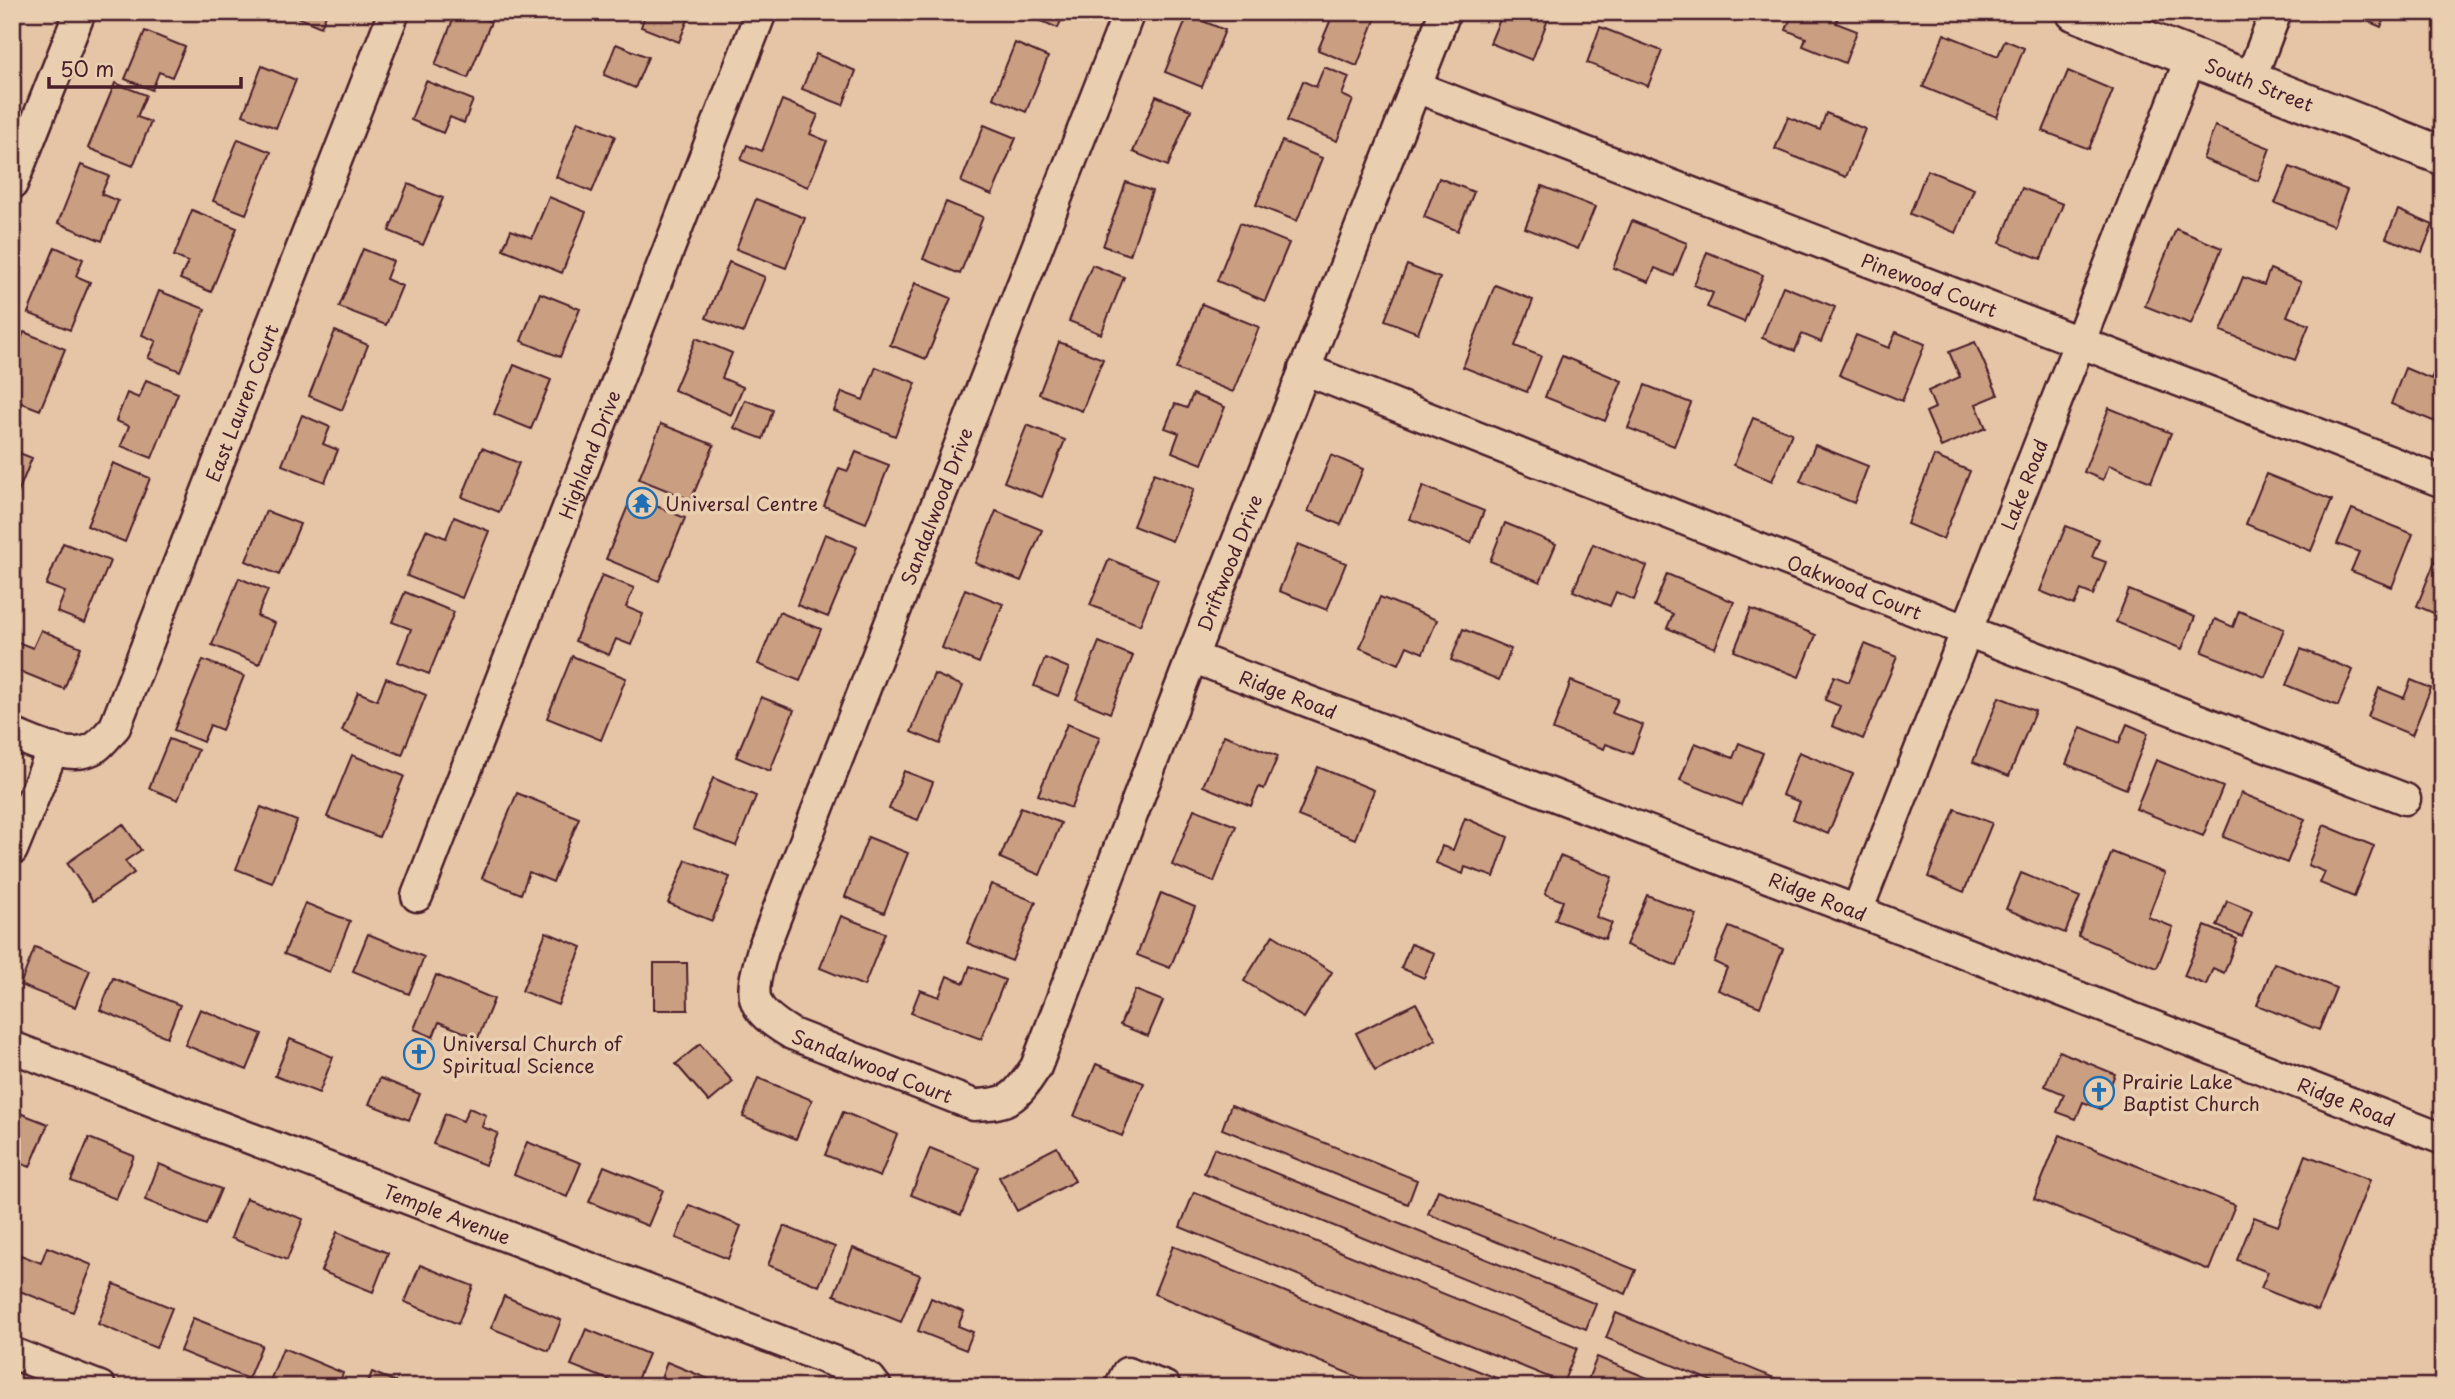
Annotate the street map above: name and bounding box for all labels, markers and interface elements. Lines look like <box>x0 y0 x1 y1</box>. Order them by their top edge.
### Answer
scale bar <box>49 46 242 90</box>
street label: South Street <box>2201 50 2318 118</box>
text: 50 m <box>60 52 114 84</box>
street label: Pinewood Court <box>1857 246 2002 323</box>
street label: East Lauren Court <box>198 320 285 486</box>
street label: Highland Drive <box>551 386 627 523</box>
street label: Sandalwood Drive <box>893 423 979 589</box>
street label: Lake Road <box>1993 435 2054 534</box>
temple icon: Universal Centre <box>625 486 659 520</box>
place label: Universal Centre <box>665 489 818 517</box>
street label: Driftwood Drive <box>1190 490 1268 635</box>
street label: Oakwood Court <box>1783 547 1926 626</box>
street label: Ridge Road <box>1235 662 1341 725</box>
street label: Ridge Road <box>1765 865 1871 927</box>
street label: Sandalwood Court <box>788 1021 957 1109</box>
place label: Universal Church of Spiritual Science <box>442 1029 623 1079</box>
church icon: Universal Church of Spiritual Science <box>402 1037 436 1071</box>
place label: Prairie Lake Baptist Church <box>2122 1067 2260 1117</box>
street label: Ridge Road <box>2293 1070 2399 1133</box>
church icon: Prairie Lake Baptist Church <box>2082 1075 2116 1109</box>
street label: Temple Avenue <box>380 1177 515 1251</box>

